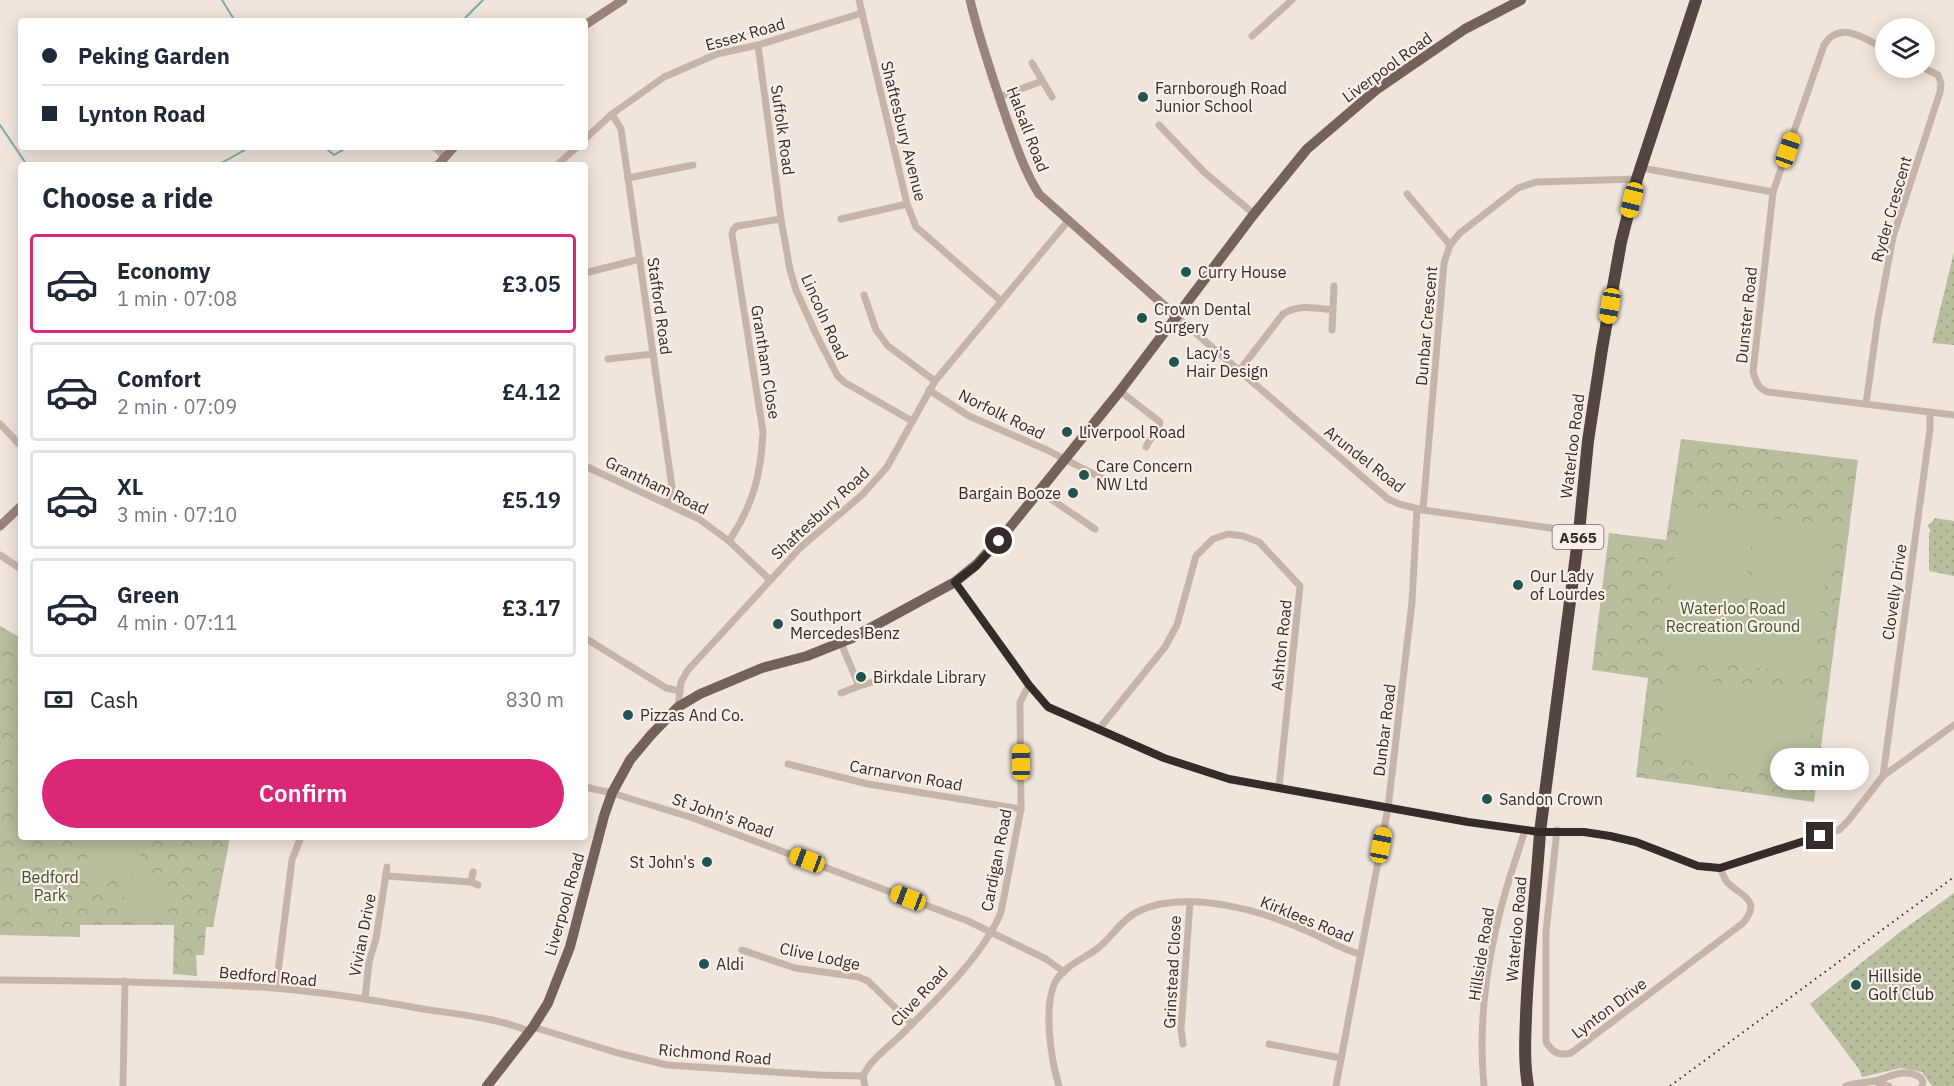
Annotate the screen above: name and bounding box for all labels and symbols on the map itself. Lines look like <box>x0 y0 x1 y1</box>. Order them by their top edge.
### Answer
street label: Essex Road <box>703 13 787 55</box>
street label: Liverpool Road <box>1338 28 1436 106</box>
street label: Shaftesbury Avenue <box>877 59 931 203</box>
place label: Farnborough Road Junior School <box>1155 78 1287 116</box>
street label: Suffolk Road <box>767 84 799 176</box>
street label: Halsall Road <box>1003 84 1053 174</box>
marker: Farnborough Road Junior School <box>1136 90 1150 104</box>
car <box>1774 130 1802 170</box>
street label: Ryder Crescent <box>1866 154 1916 264</box>
car <box>1619 180 1645 220</box>
street label: Stafford Road <box>643 256 677 356</box>
place label: Curry House <box>1198 262 1287 282</box>
marker: Curry House <box>1179 265 1193 279</box>
street label: Dunbar Crescent <box>1411 265 1441 387</box>
street label: Dunster Road <box>1731 266 1761 364</box>
street label: Lincoln Road <box>797 271 853 363</box>
car <box>1598 287 1622 325</box>
place label: Crown Dental Surgery <box>1154 299 1251 337</box>
street label: Grantham Close <box>747 303 785 421</box>
marker: Crown Dental Surgery <box>1135 311 1149 325</box>
place label: Lacy's Hair Design <box>1186 343 1268 381</box>
marker: Lacy's Hair Design <box>1167 355 1181 369</box>
street label: Norfolk Road <box>956 384 1048 444</box>
street label: Waterloo Road <box>1556 392 1588 500</box>
street label: Arundel Road <box>1321 421 1409 497</box>
place label: Liverpool Road <box>1079 422 1186 442</box>
marker: Liverpool Road <box>1060 425 1074 439</box>
street label: Grantham Road <box>602 451 712 519</box>
place label: Care Concern NW Ltd <box>1096 456 1193 494</box>
street label: Shaftesbury Road <box>767 462 873 564</box>
marker: Care Concern NW Ltd <box>1077 468 1091 482</box>
place label: Bargain Booze <box>958 483 1061 503</box>
marker: Bargain Booze <box>1066 486 1080 500</box>
road number: A565 <box>1552 525 1604 549</box>
route start <box>985 527 1012 554</box>
street label: Clovelly Drive <box>1877 542 1911 641</box>
place label: Our Lady of Lourdes <box>1530 566 1605 604</box>
marker: Our Lady of Lourdes <box>1511 578 1525 592</box>
park label: Waterloo Road Recreation Ground <box>1666 598 1800 636</box>
street label: Ashton Road <box>1266 599 1296 691</box>
place label: Southport Mercedes Benz <box>790 605 900 643</box>
marker: Southport Mercedes Benz <box>771 617 785 631</box>
place label: Birkdale Library <box>873 667 986 687</box>
marker: Birkdale Library <box>854 670 868 684</box>
street label: Dunbar Road <box>1368 683 1400 777</box>
place label: Pizzas And Co. <box>640 705 744 725</box>
marker: Pizzas And Co. <box>621 708 635 722</box>
car <box>1012 744 1030 780</box>
callout: 3 min <box>1770 749 1870 791</box>
street label: Carnarvon Road <box>848 755 964 795</box>
street label: St John's Road <box>670 788 776 842</box>
place label: Sandon Crown <box>1499 789 1603 809</box>
marker: Sandon Crown <box>1480 792 1494 806</box>
street label: Cardigan Road <box>976 807 1016 913</box>
route end <box>1806 822 1833 849</box>
car <box>1369 826 1393 864</box>
car <box>787 845 827 875</box>
street label: Liverpool Road <box>540 850 588 958</box>
place label: St John's <box>630 852 695 872</box>
marker: St John's <box>700 855 714 869</box>
park label: Bedford Park <box>21 867 79 905</box>
street label: Waterloo Road <box>1501 875 1531 983</box>
car <box>888 883 928 913</box>
street label: Kirklees Road <box>1257 891 1357 947</box>
street label: Vivian Drive <box>344 892 380 978</box>
street label: Hillside Road <box>1464 906 1498 1002</box>
street label: Grinstead Close <box>1159 915 1185 1029</box>
street label: Clive Lodge <box>778 938 862 974</box>
place label: Aldi <box>716 954 744 974</box>
marker: Aldi <box>697 957 711 971</box>
street label: Bedford Road <box>218 962 318 990</box>
street label: Clive Road <box>886 962 952 1030</box>
place label: Hillside Golf Club <box>1868 966 1934 1004</box>
street label: Lynton Drive <box>1567 973 1651 1043</box>
marker: Hillside Golf Club <box>1849 978 1863 992</box>
street label: Richmond Road <box>658 1039 772 1069</box>

